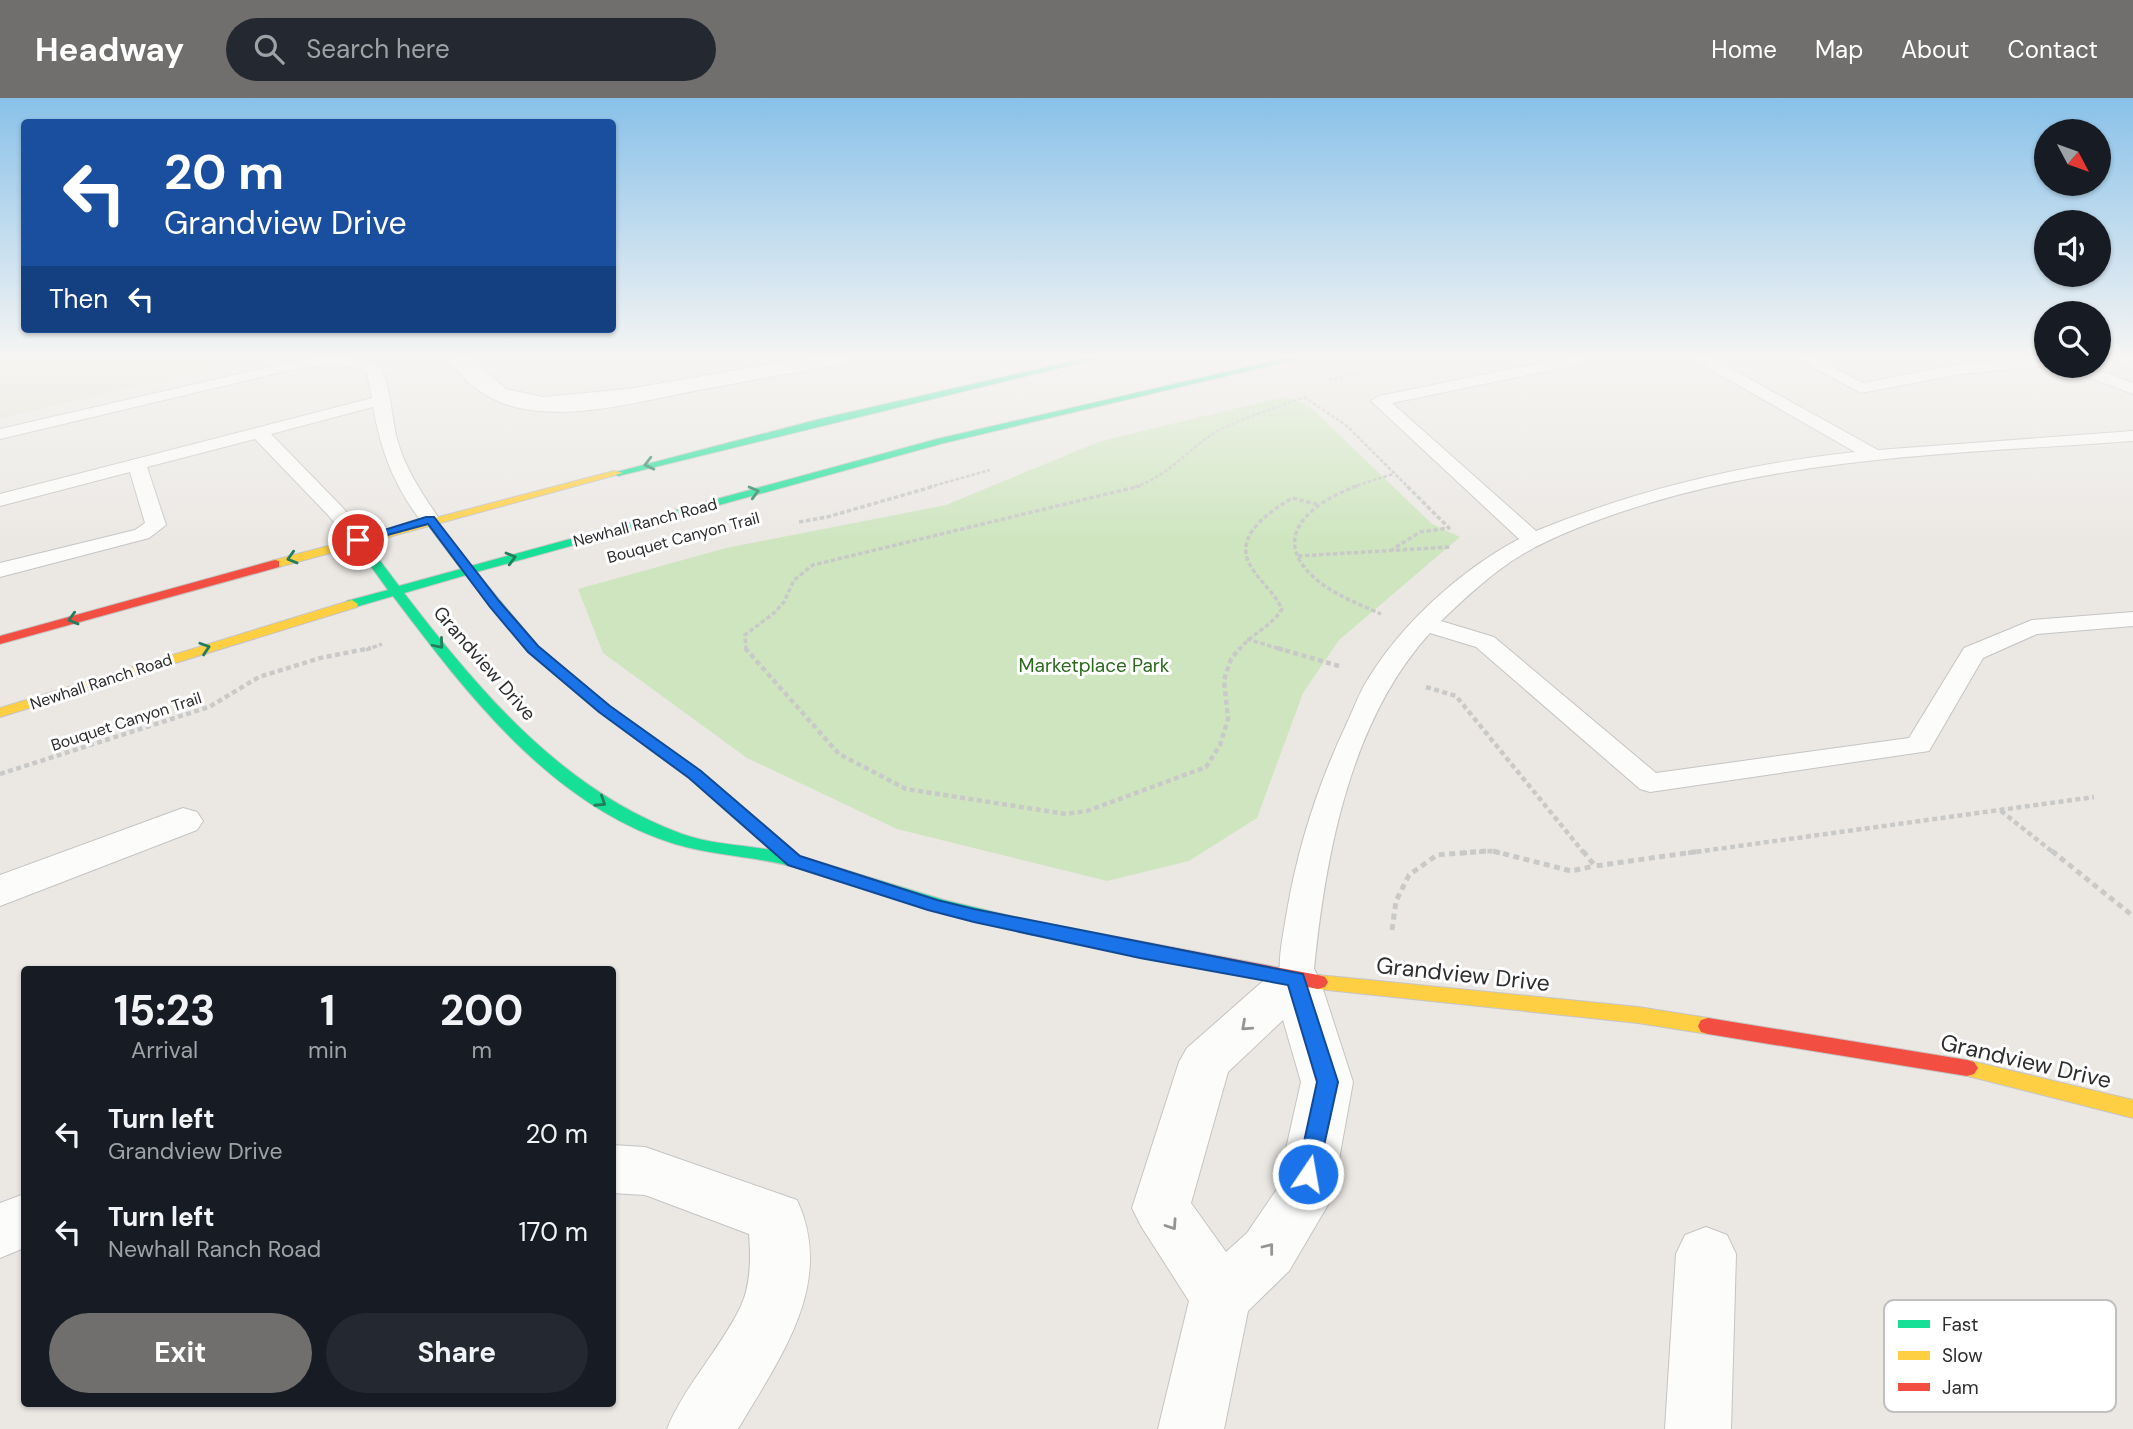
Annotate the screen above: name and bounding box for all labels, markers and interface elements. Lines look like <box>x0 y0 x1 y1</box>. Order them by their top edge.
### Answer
search box <box>226 18 716 81</box>
text: Headway <box>35 28 184 71</box>
icon: search <box>250 30 288 68</box>
text: Search here <box>306 32 450 66</box>
text: Home <box>1711 34 1777 65</box>
text: Map <box>1815 34 1863 65</box>
text: About <box>1901 34 1970 65</box>
text: Contact <box>2008 34 2098 65</box>
north arrow <box>2034 119 2110 196</box>
map controls <box>2034 119 2111 378</box>
text: 20 m <box>164 140 284 204</box>
icon: left <box>49 147 140 238</box>
text: Grandview Drive <box>164 202 407 244</box>
button: sound <box>2034 210 2111 287</box>
icon: left <box>122 280 160 318</box>
text: Then <box>49 282 108 316</box>
button: search <box>2034 301 2111 378</box>
one-way arrow <box>643 456 655 470</box>
one-way arrow <box>748 486 760 500</box>
street label: Newhall Ranch Road <box>571 493 719 552</box>
street label: Bouquet Canyon Trail <box>605 507 762 568</box>
pin <box>328 510 388 570</box>
icon: arrive <box>339 521 377 559</box>
one-way arrow <box>286 549 298 564</box>
one-way arrow <box>505 552 517 567</box>
street label: Grandview Drive <box>428 601 541 726</box>
one-way arrow <box>67 611 79 626</box>
one-way arrow <box>430 637 443 649</box>
one-way arrow <box>198 642 211 656</box>
street label: Newhall Ranch Road <box>27 649 175 714</box>
park label: Marketplace Park <box>1019 653 1170 678</box>
street label: Bouquet Canyon Trail <box>48 687 204 756</box>
one-way arrow <box>593 794 606 806</box>
street label: Grandview Drive <box>1375 950 1551 998</box>
text: 15:23 <box>114 983 215 1038</box>
text: 1 <box>320 983 335 1038</box>
text: 200 <box>440 983 523 1038</box>
one-way arrow <box>1241 1017 1254 1030</box>
street label: Grandview Drive <box>1938 1027 2114 1095</box>
text: Arrival <box>131 1035 198 1065</box>
text: min <box>308 1035 347 1065</box>
text: m <box>471 1035 492 1065</box>
text: Turn left <box>108 1102 215 1136</box>
icon: left <box>49 1115 87 1153</box>
text: 20 m <box>525 1117 588 1151</box>
text: Grandview Drive <box>108 1136 282 1166</box>
position arrow <box>1271 1137 1345 1211</box>
text: Turn left <box>108 1200 215 1234</box>
icon: left <box>49 1213 87 1251</box>
text: 170 m <box>519 1215 588 1249</box>
one-way arrow <box>1164 1217 1176 1230</box>
text: Newhall Ranch Road <box>108 1234 321 1264</box>
one-way arrow <box>1260 1244 1273 1256</box>
legend <box>1884 1300 2116 1412</box>
text: Fast <box>1942 1312 1978 1337</box>
button: Exit <box>49 1313 312 1393</box>
button: Share <box>326 1313 588 1393</box>
text: Slow <box>1942 1343 1983 1368</box>
text: Jam <box>1942 1375 1979 1400</box>

